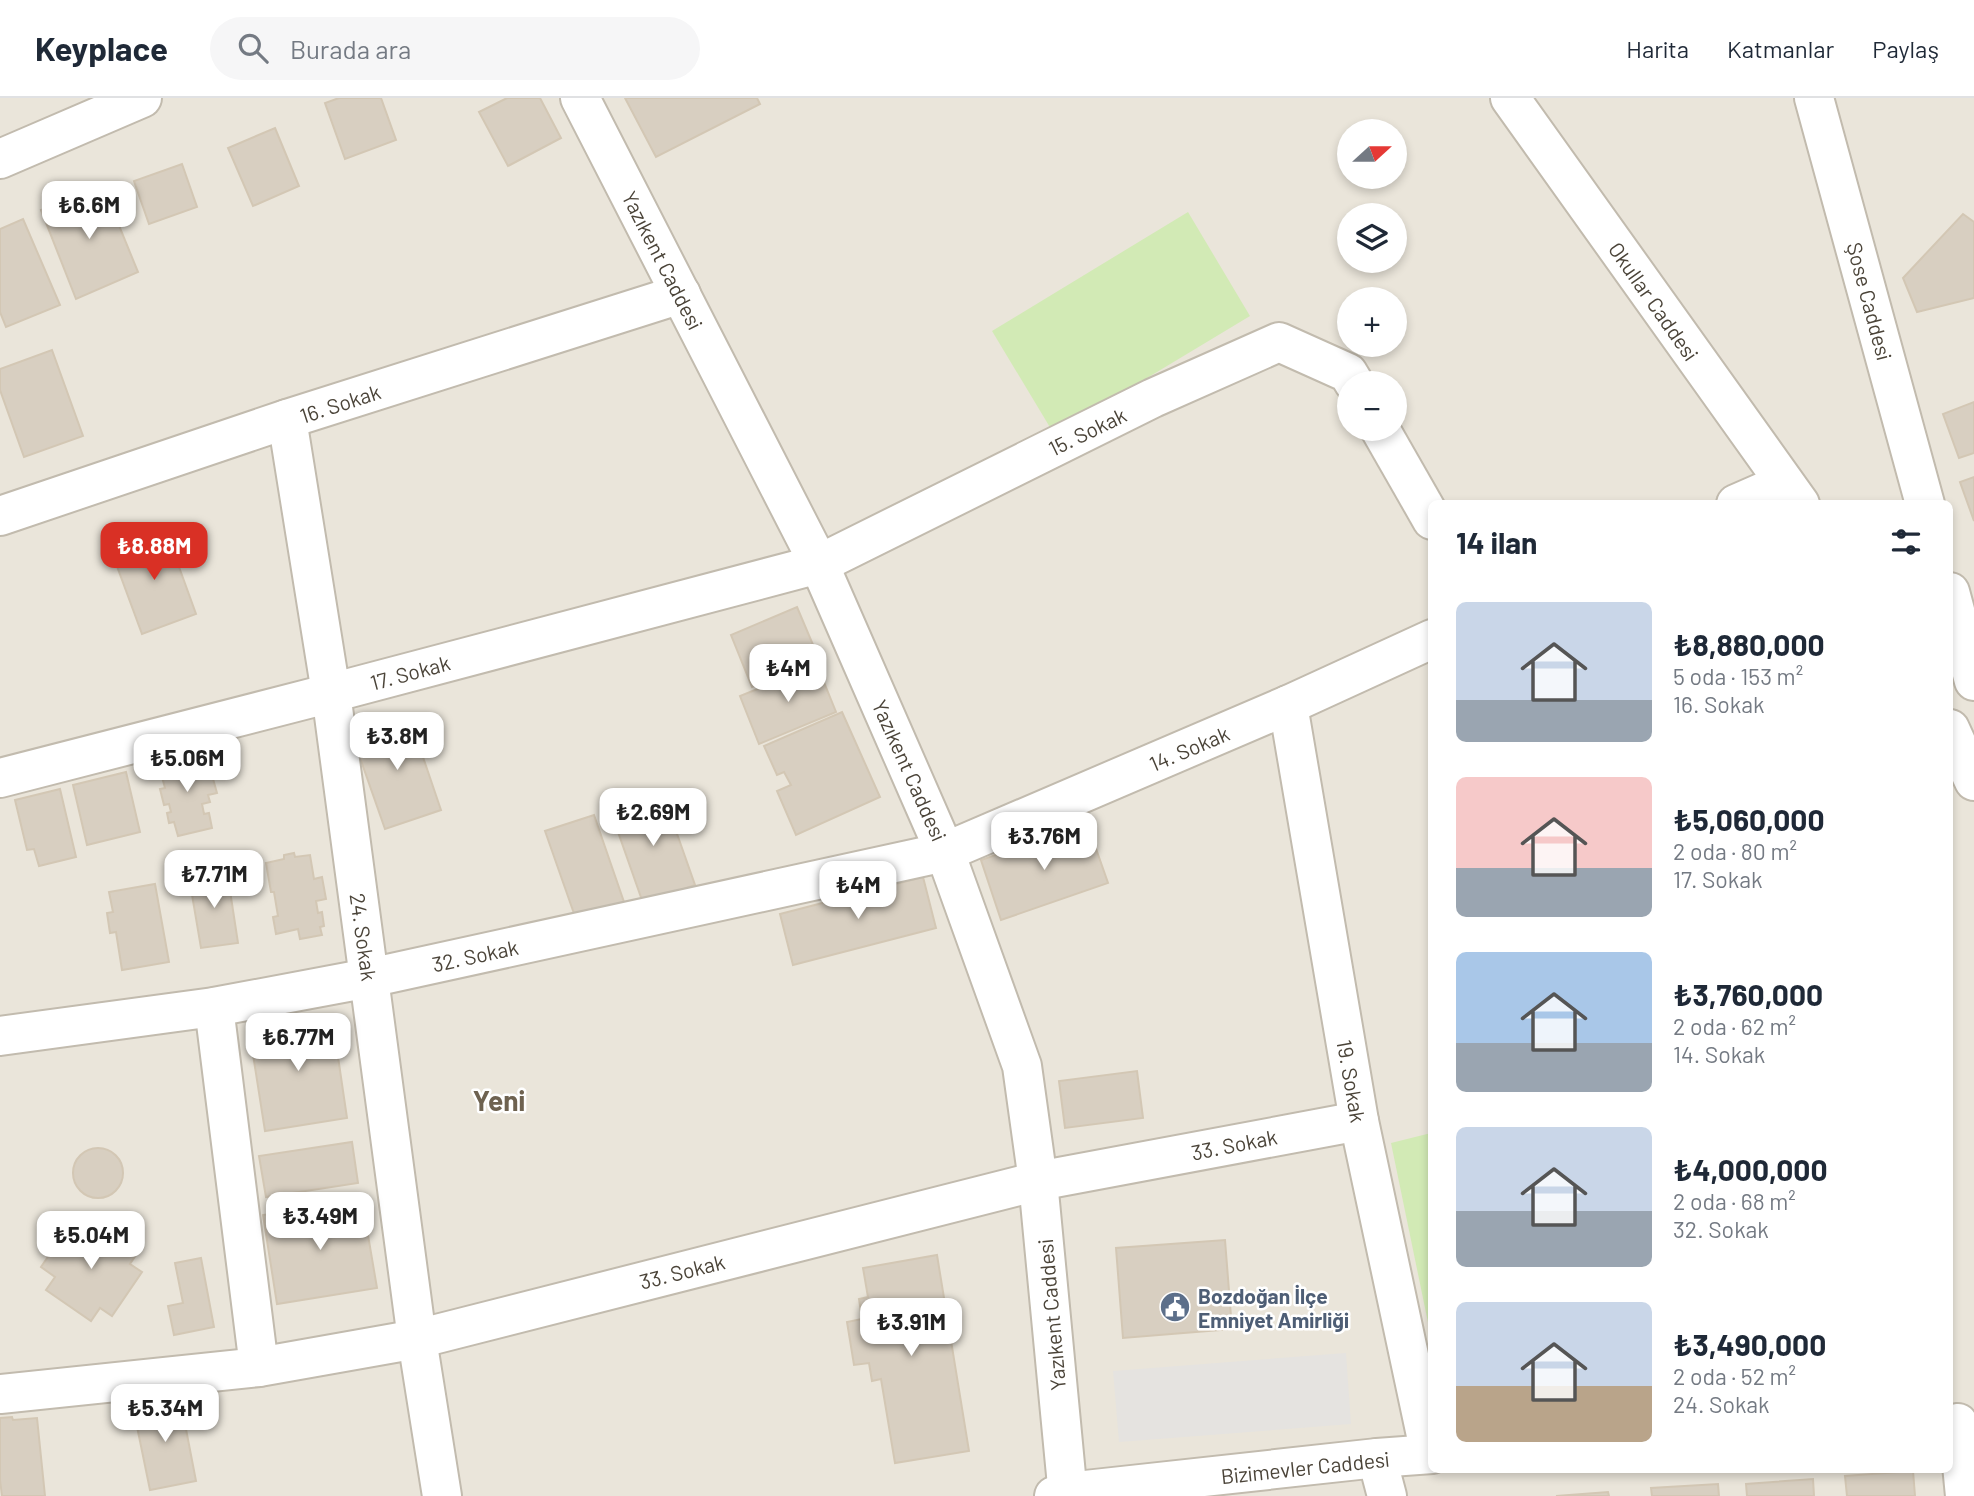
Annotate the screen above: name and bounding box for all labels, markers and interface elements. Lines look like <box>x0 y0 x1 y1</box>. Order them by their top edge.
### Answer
search box <box>210 17 700 80</box>
text: Keyplace <box>35 28 168 68</box>
icon: search <box>234 29 272 67</box>
text: Burada ara <box>290 33 411 64</box>
text: Harita <box>1626 34 1689 63</box>
text: Katmanlar <box>1727 34 1834 63</box>
text: Paylaş <box>1872 34 1939 63</box>
north arrow <box>1337 119 1407 189</box>
map controls <box>1337 119 1407 441</box>
pin: ₺6.6M <box>40 181 138 241</box>
street label: Yazıkent Caddesi <box>617 187 709 333</box>
text: ₺6.6M <box>58 190 120 218</box>
button: layers <box>1337 203 1407 273</box>
street label: Okullar Caddesi <box>1604 237 1704 365</box>
street label: Şose Caddesi <box>1842 239 1898 363</box>
button: + <box>1337 287 1407 357</box>
button: − <box>1337 371 1407 441</box>
street label: 16. Sokak <box>296 378 384 428</box>
street label: 15. Sokak <box>1044 401 1130 461</box>
pin: ₺8.88M <box>97 522 211 582</box>
icon: filters <box>1887 523 1925 561</box>
text: 14 ilan <box>1456 524 1537 560</box>
text: ₺8.88M <box>117 531 191 559</box>
text: ₺8,880,000 <box>1673 626 1825 662</box>
icon: home <box>1512 630 1596 714</box>
pin: ₺4M <box>754 644 822 704</box>
street label: 17. Sokak <box>367 649 453 695</box>
text: ₺4M <box>765 653 811 681</box>
text: 5 oda · 153 m² <box>1673 662 1803 690</box>
text: 16. Sokak <box>1673 690 1764 718</box>
street label: Yazıkent Caddesi <box>868 696 952 844</box>
pin: ₺3.8M <box>348 712 446 772</box>
street label: 14. Sokak <box>1145 720 1233 776</box>
text: ₺3.8M <box>366 721 428 749</box>
pin: ₺5.06M <box>130 734 244 794</box>
text: ₺5.06M <box>150 743 224 771</box>
pin: ₺2.69M <box>596 788 710 848</box>
text: ₺2.69M <box>615 797 691 825</box>
text: ₺5,060,000 <box>1673 801 1825 837</box>
icon: home <box>1512 805 1596 889</box>
pin: ₺3.76M <box>987 812 1101 872</box>
text: ₺3.76M <box>1007 821 1081 849</box>
text: 2 oda · 80 m² <box>1673 837 1797 865</box>
pin: ₺7.71M <box>157 850 271 910</box>
text: ₺7.71M <box>180 859 248 887</box>
pin: ₺4M <box>824 862 892 921</box>
text: 17. Sokak <box>1673 865 1762 893</box>
text: ₺4M <box>835 870 881 898</box>
street label: 24. Sokak <box>345 892 383 982</box>
street label: 32. Sokak <box>430 934 520 976</box>
text: ₺3,760,000 <box>1673 976 1823 1012</box>
icon: home <box>1512 980 1596 1064</box>
text: 2 oda · 62 m² <box>1673 1012 1796 1040</box>
pin: ₺6.77M <box>241 1014 355 1073</box>
text: ₺6.77M <box>262 1022 334 1050</box>
street label: 19. Sokak <box>1332 1038 1372 1124</box>
text: 14. Sokak <box>1673 1040 1765 1068</box>
district label: Yeni <box>473 1083 525 1117</box>
street label: 33. Sokak <box>1189 1123 1279 1165</box>
text: ₺4,000,000 <box>1673 1151 1828 1187</box>
icon: home <box>1512 1155 1596 1239</box>
text: 2 oda · 68 m² <box>1673 1187 1796 1215</box>
pin: ₺3.49M <box>263 1192 377 1252</box>
text: ₺3.49M <box>282 1201 358 1229</box>
pin: ₺5.04M <box>34 1212 148 1271</box>
text: 32. Sokak <box>1673 1215 1769 1243</box>
text: ₺5.04M <box>53 1220 129 1248</box>
street label: Yazıkent Caddesi <box>1032 1238 1070 1392</box>
street label: 33. Sokak <box>637 1248 727 1294</box>
place label: Bozdoğan İlçe Emniyet Amirliği <box>1198 1283 1349 1332</box>
public building icon: Bozdoğan İlçe Emniyet Amirliği <box>1158 1290 1192 1324</box>
pin: ₺3.91M <box>854 1298 968 1358</box>
text: ₺3.91M <box>876 1307 946 1335</box>
text: ₺3,490,000 <box>1673 1326 1826 1362</box>
icon: home <box>1512 1330 1596 1414</box>
text: 2 oda · 52 m² <box>1673 1362 1796 1390</box>
pin: ₺5.34M <box>108 1384 222 1444</box>
text: 24. Sokak <box>1673 1390 1770 1418</box>
text: ₺5.34M <box>127 1393 203 1421</box>
street label: Bizimevler Caddesi <box>1220 1446 1390 1488</box>

